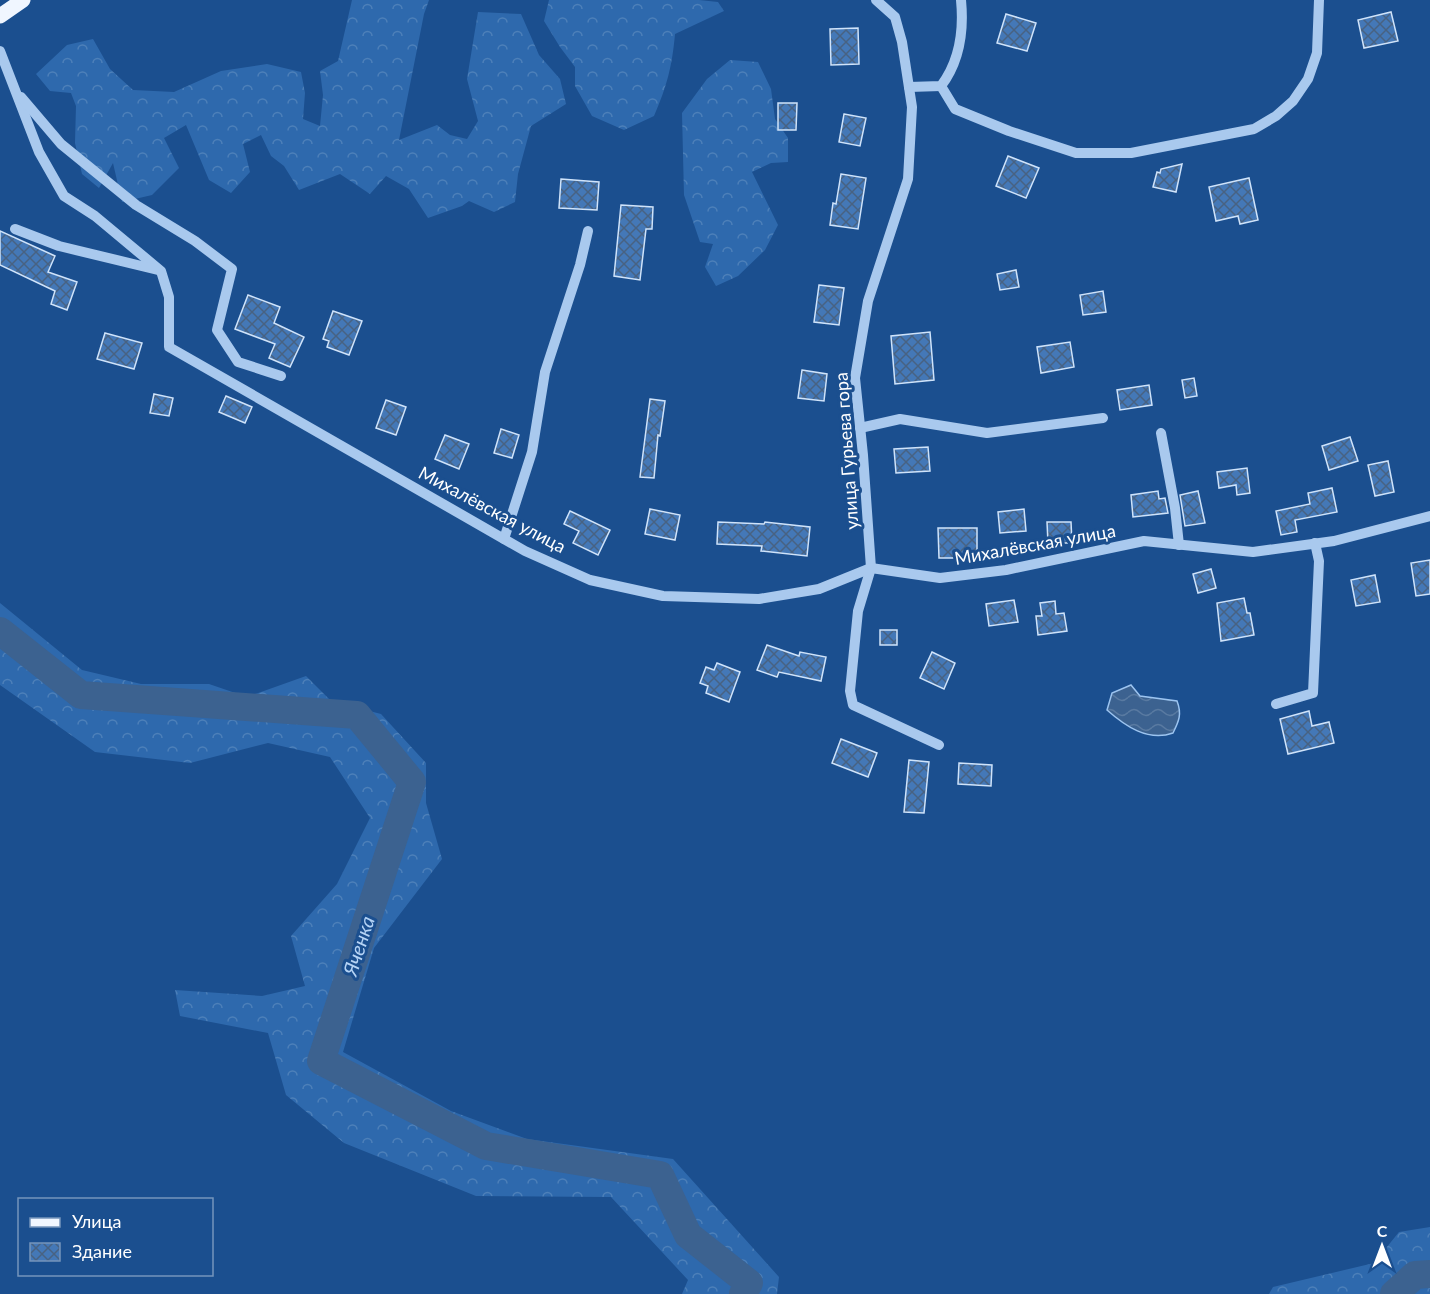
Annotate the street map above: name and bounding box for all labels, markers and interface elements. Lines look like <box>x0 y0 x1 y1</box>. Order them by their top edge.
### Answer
street label: улица Гурьева гора <box>830 372 862 531</box>
street label: Михалёвская улица <box>415 461 570 557</box>
street label: Михалёвская улица <box>952 519 1117 569</box>
water label: Яченка <box>337 913 379 980</box>
legend <box>18 1198 213 1276</box>
text: Улица <box>72 1210 122 1232</box>
north arrow <box>1352 1216 1412 1276</box>
text: С <box>1377 1221 1388 1240</box>
text: Здание <box>72 1240 132 1262</box>

